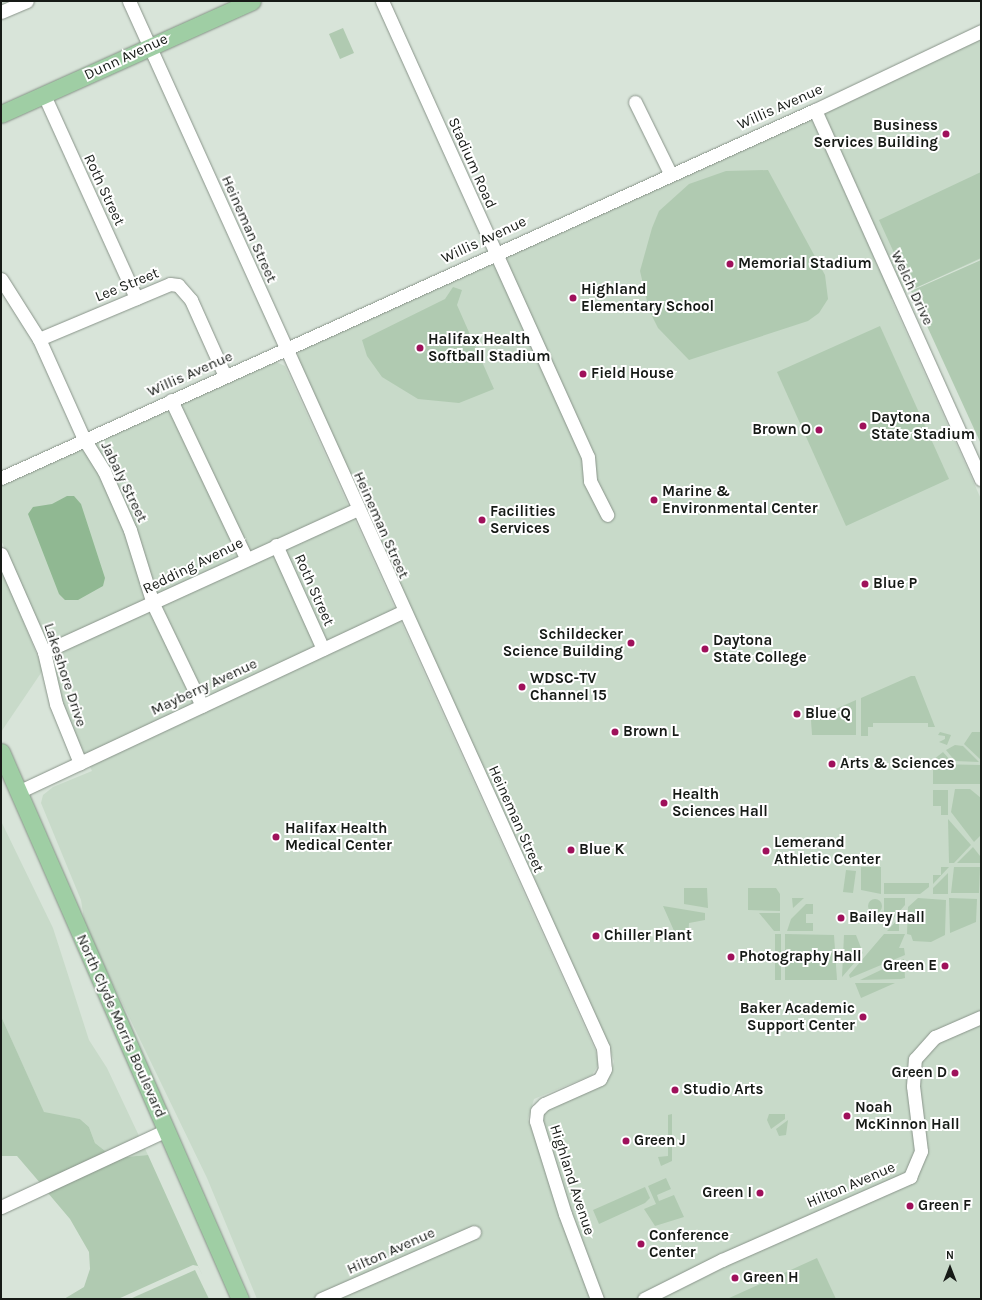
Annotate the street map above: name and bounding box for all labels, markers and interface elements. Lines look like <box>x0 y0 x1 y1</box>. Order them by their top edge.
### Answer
street label: Dunn Avenue <box>81 30 171 84</box>
street label: Willis Avenue <box>735 80 825 134</box>
street label: Stadium Road <box>444 115 500 211</box>
place label: Business Services Building <box>813 116 938 151</box>
marker: Business Services Building <box>941 129 951 139</box>
street label: Roth Street <box>80 151 128 229</box>
street label: Heineman Street <box>217 173 281 285</box>
street label: Willis Avenue <box>439 212 529 268</box>
street label: Welch Drive <box>887 248 937 328</box>
place label: Memorial Stadium <box>738 255 872 273</box>
marker: Memorial Stadium <box>725 259 735 269</box>
street label: Lee Street <box>92 264 162 306</box>
place label: Highland Elementary School <box>581 280 714 315</box>
marker: Highland Elementary School <box>568 293 578 303</box>
place label: Halifax Health Softball Stadium <box>428 330 550 365</box>
marker: Halifax Health Softball Stadium <box>415 343 425 353</box>
street label: Willis Avenue <box>145 347 235 401</box>
place label: Field House <box>591 365 674 383</box>
marker: Field House <box>578 369 588 379</box>
place label: Daytona State Stadium <box>871 408 975 443</box>
place label: Brown O <box>752 421 811 439</box>
marker: Daytona State Stadium <box>858 421 868 431</box>
marker: Brown O <box>814 425 824 435</box>
street label: Jabaly Street <box>97 439 151 525</box>
street label: Heineman Street <box>349 469 413 581</box>
place label: Marine & Environmental Center <box>662 482 818 517</box>
marker: Marine & Environmental Center <box>649 495 659 505</box>
place label: Facilities Services <box>490 502 556 537</box>
marker: Facilities Services <box>477 515 487 525</box>
street label: Redding Avenue <box>140 534 246 598</box>
street label: Roth Street <box>290 551 338 629</box>
place label: Blue P <box>873 575 917 593</box>
marker: Blue P <box>860 579 870 589</box>
street label: Lakeshore Drive <box>40 621 90 729</box>
place label: Schildecker Science Building <box>503 625 623 660</box>
place label: Daytona State College <box>713 631 807 666</box>
marker: Schildecker Science Building <box>626 638 636 648</box>
marker: Daytona State College <box>700 644 710 654</box>
street label: Mayberry Avenue <box>148 654 260 720</box>
place label: WDSC-TV Channel 15 <box>530 669 607 704</box>
marker: WDSC-TV Channel 15 <box>517 682 527 692</box>
place label: Blue Q <box>805 705 851 723</box>
marker: Blue Q <box>792 709 802 719</box>
place label: Brown L <box>623 723 679 741</box>
marker: Brown L <box>610 727 620 737</box>
place label: Arts & Sciences <box>840 755 955 773</box>
marker: Arts & Sciences <box>827 759 837 769</box>
street label: Heineman Street <box>484 763 548 875</box>
place label: Health Sciences Hall <box>672 785 768 820</box>
marker: Health Sciences Hall <box>659 798 669 808</box>
place label: Halifax Health Medical Center <box>285 819 392 854</box>
marker: Halifax Health Medical Center <box>270 831 282 843</box>
place label: Lemerand Athletic Center <box>774 833 880 868</box>
place label: Blue K <box>579 841 624 859</box>
marker: Blue K <box>566 845 576 855</box>
marker: Lemerand Athletic Center <box>761 846 771 856</box>
place label: Bailey Hall <box>849 909 925 927</box>
marker: Bailey Hall <box>836 913 846 923</box>
place label: Chiller Plant <box>604 927 692 945</box>
street label: North Clyde Morris Boulevard <box>72 931 170 1121</box>
marker: Chiller Plant <box>591 931 601 941</box>
place label: Photography Hall <box>739 948 862 966</box>
marker: Photography Hall <box>726 952 736 962</box>
place label: Green E <box>883 957 937 975</box>
marker: Green E <box>940 961 950 971</box>
place label: Baker Academic Support Center <box>740 999 855 1034</box>
marker: Baker Academic Support Center <box>858 1012 868 1022</box>
place label: Green D <box>892 1064 947 1082</box>
marker: Green D <box>950 1068 960 1078</box>
place label: Studio Arts <box>683 1081 763 1099</box>
marker: Studio Arts <box>670 1085 680 1095</box>
place label: Noah McKinnon Hall <box>855 1098 960 1133</box>
marker: Noah McKinnon Hall <box>842 1111 852 1121</box>
street label: Highland Avenue <box>546 1122 598 1238</box>
place label: Green J <box>634 1132 686 1150</box>
marker: Green J <box>621 1136 631 1146</box>
street label: Hilton Avenue <box>804 1158 898 1212</box>
place label: Green I <box>702 1184 752 1202</box>
marker: Green I <box>755 1188 765 1198</box>
place label: Green F <box>918 1197 971 1215</box>
marker: Green F <box>905 1201 915 1211</box>
street label: Hilton Avenue <box>344 1224 438 1278</box>
place label: Conference Center <box>649 1226 729 1261</box>
marker: Conference Center <box>636 1239 646 1249</box>
north arrow <box>930 1248 970 1288</box>
text: N <box>946 1249 954 1262</box>
place label: Green H <box>743 1269 799 1287</box>
marker: Green H <box>730 1273 740 1283</box>

